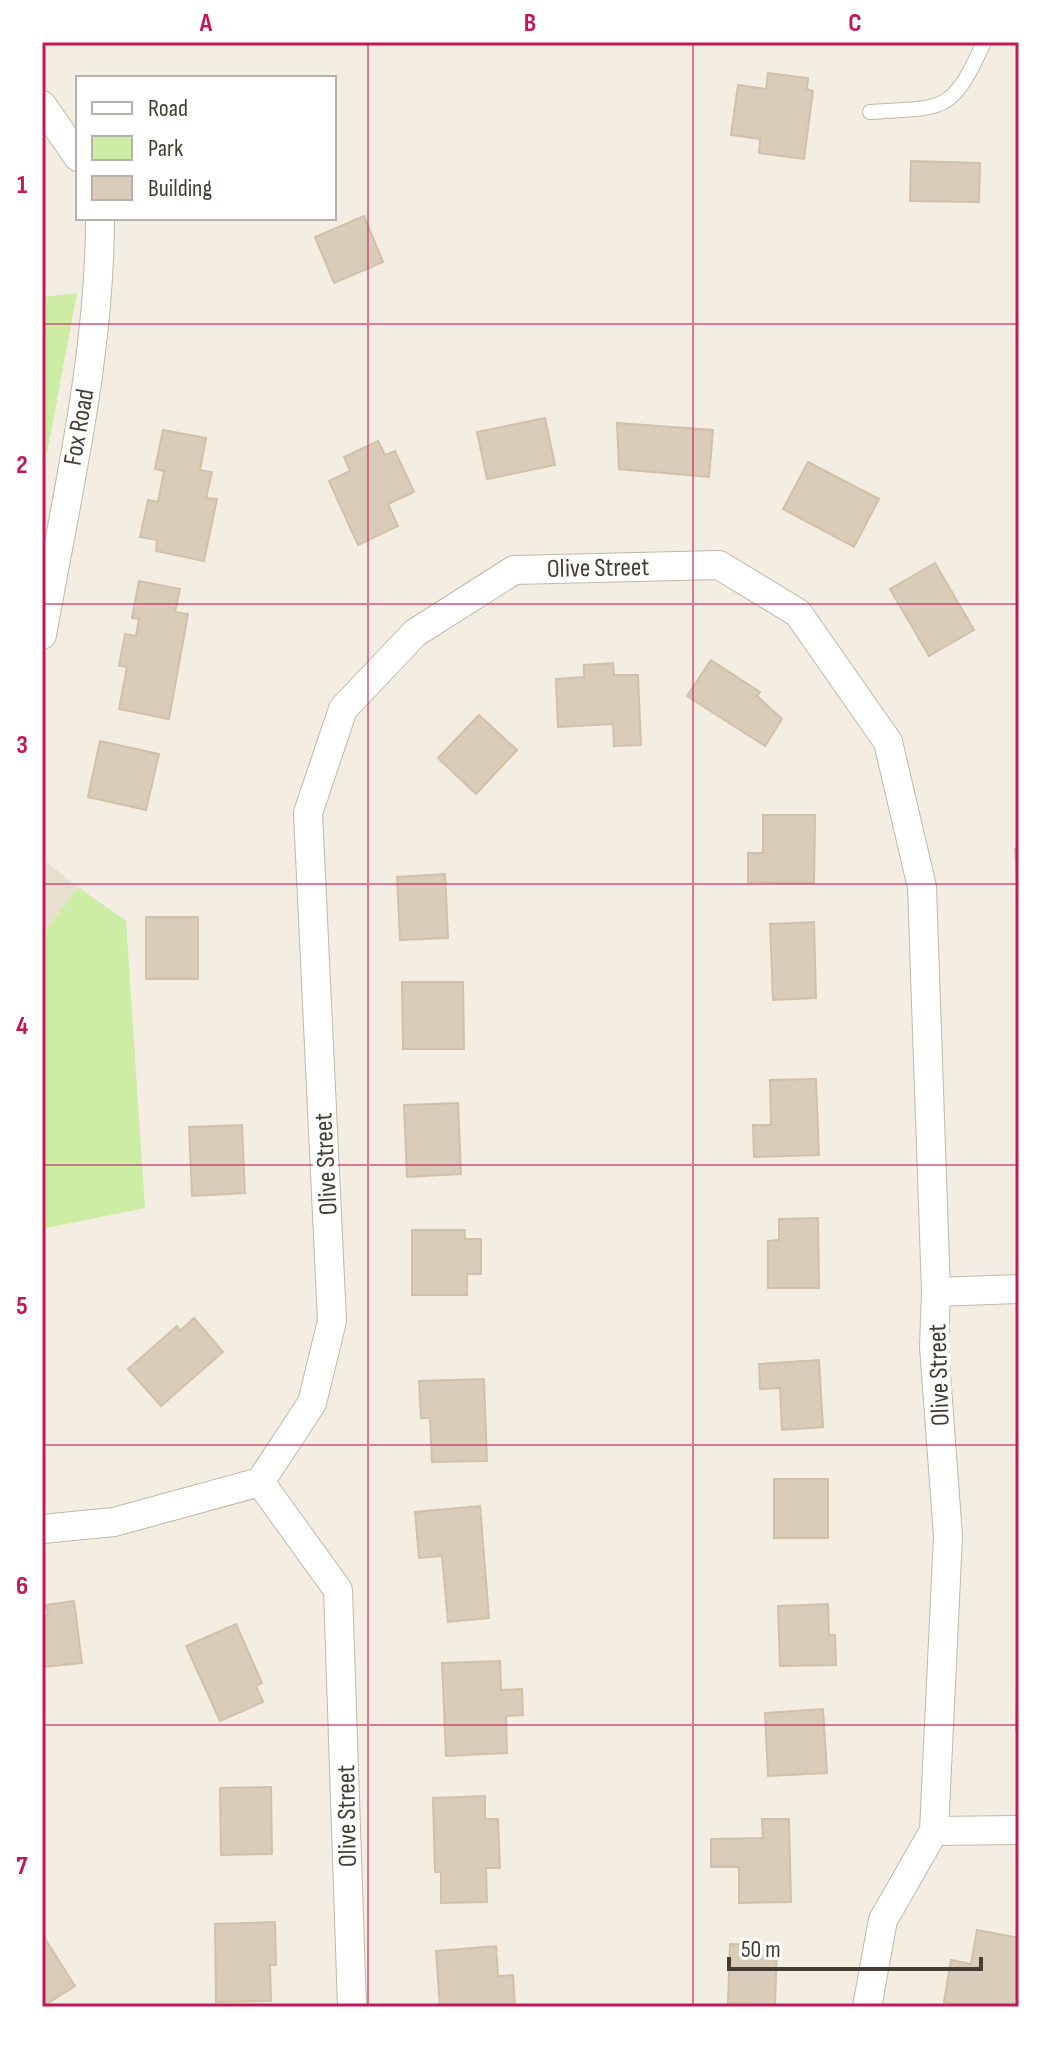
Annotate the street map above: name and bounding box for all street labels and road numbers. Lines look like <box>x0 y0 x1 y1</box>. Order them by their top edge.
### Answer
street label: Fox Road <box>58 387 101 468</box>
street label: Olive Street <box>547 552 650 585</box>
street label: Olive Street <box>308 1112 345 1216</box>
street label: Olive Street <box>922 1323 957 1427</box>
street label: Olive Street <box>331 1764 364 1867</box>

